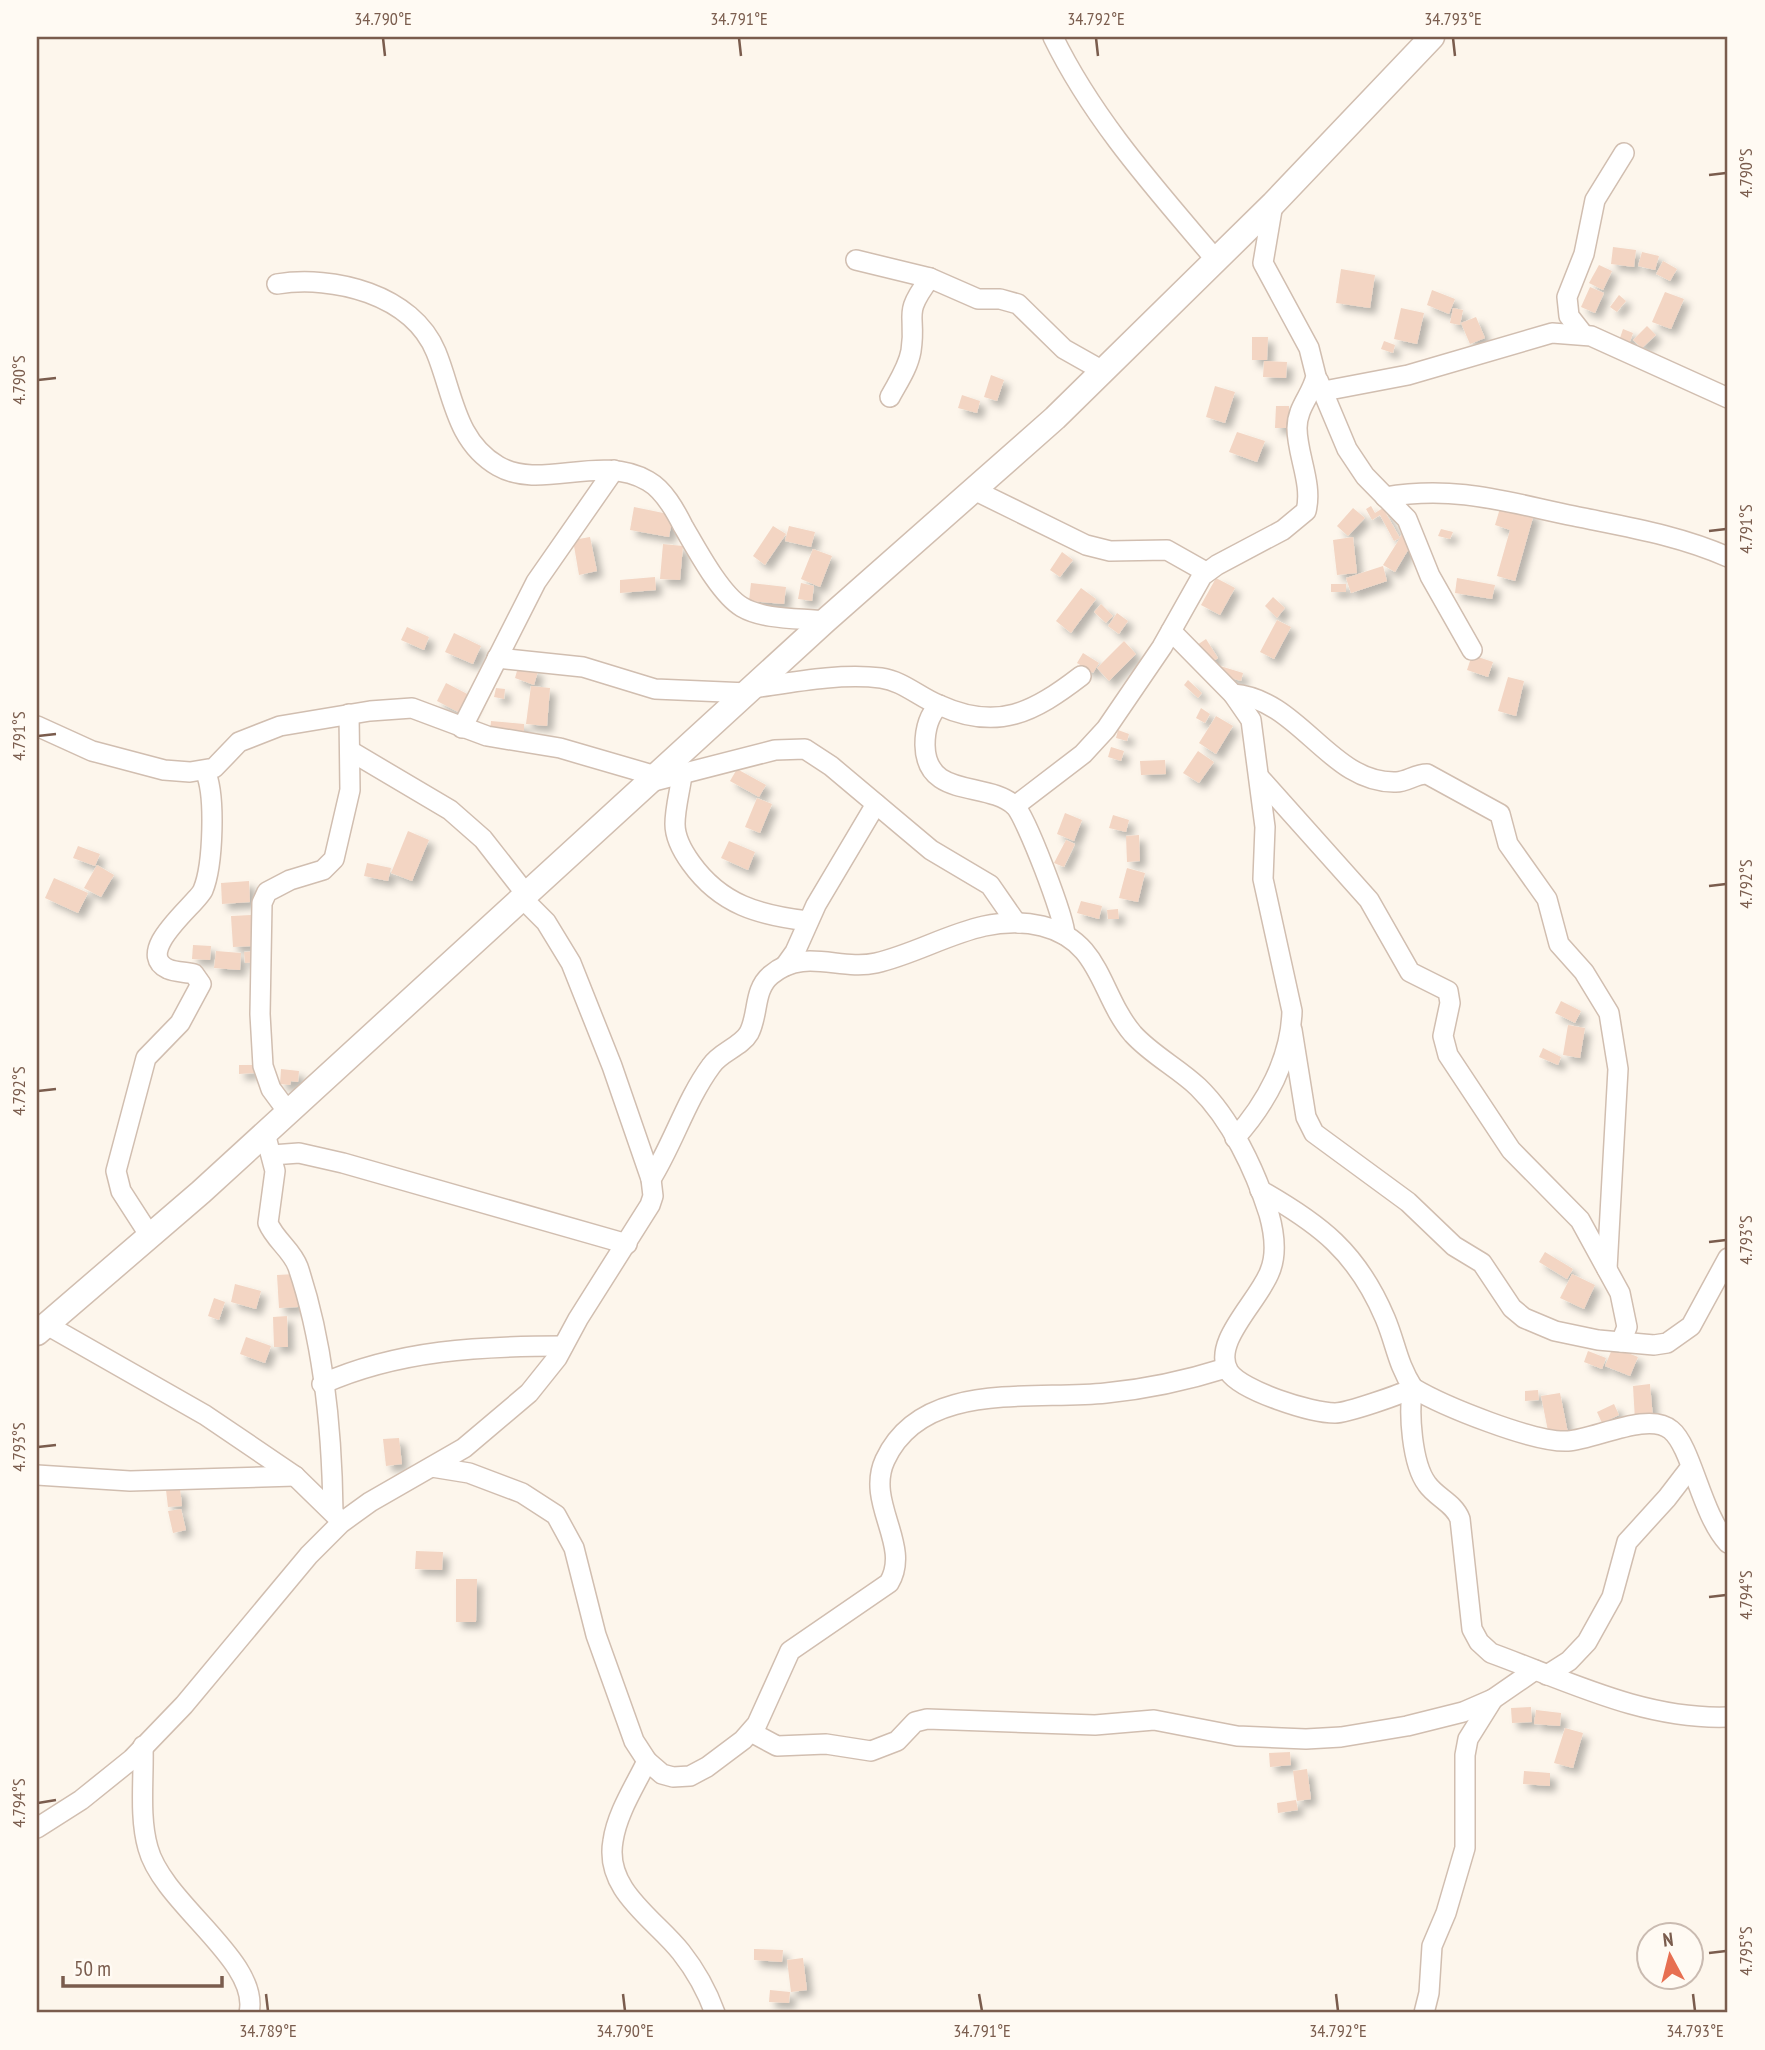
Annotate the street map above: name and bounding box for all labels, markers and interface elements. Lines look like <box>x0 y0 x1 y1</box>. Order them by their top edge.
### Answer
text: 34.790°E <box>354 7 412 30</box>
text: 34.791°E <box>710 7 768 30</box>
text: 34.792°E <box>1067 7 1125 30</box>
text: 34.793°E <box>1424 7 1482 30</box>
text: 4.790°S <box>1734 148 1757 198</box>
text: 4.790°S <box>7 355 30 405</box>
text: 4.791°S <box>1734 504 1757 554</box>
text: 4.791°S <box>7 711 30 761</box>
text: 4.792°S <box>1734 859 1757 909</box>
text: 4.792°S <box>7 1066 30 1116</box>
text: 4.793°S <box>1734 1215 1757 1265</box>
text: 4.793°S <box>7 1422 30 1472</box>
text: 4.794°S <box>1734 1570 1757 1620</box>
text: 4.794°S <box>7 1778 30 1828</box>
north arrow <box>1636 1920 1706 1990</box>
text: 4.795°S <box>1734 1926 1757 1976</box>
text: N <box>1661 1927 1674 1952</box>
scale bar <box>63 1945 222 1989</box>
text: 50 m <box>74 1955 111 1982</box>
text: 34.789°E <box>239 2019 297 2042</box>
text: 34.790°E <box>596 2019 654 2042</box>
text: 34.791°E <box>953 2019 1011 2042</box>
text: 34.792°E <box>1309 2019 1367 2042</box>
text: 34.793°E <box>1666 2019 1724 2042</box>

